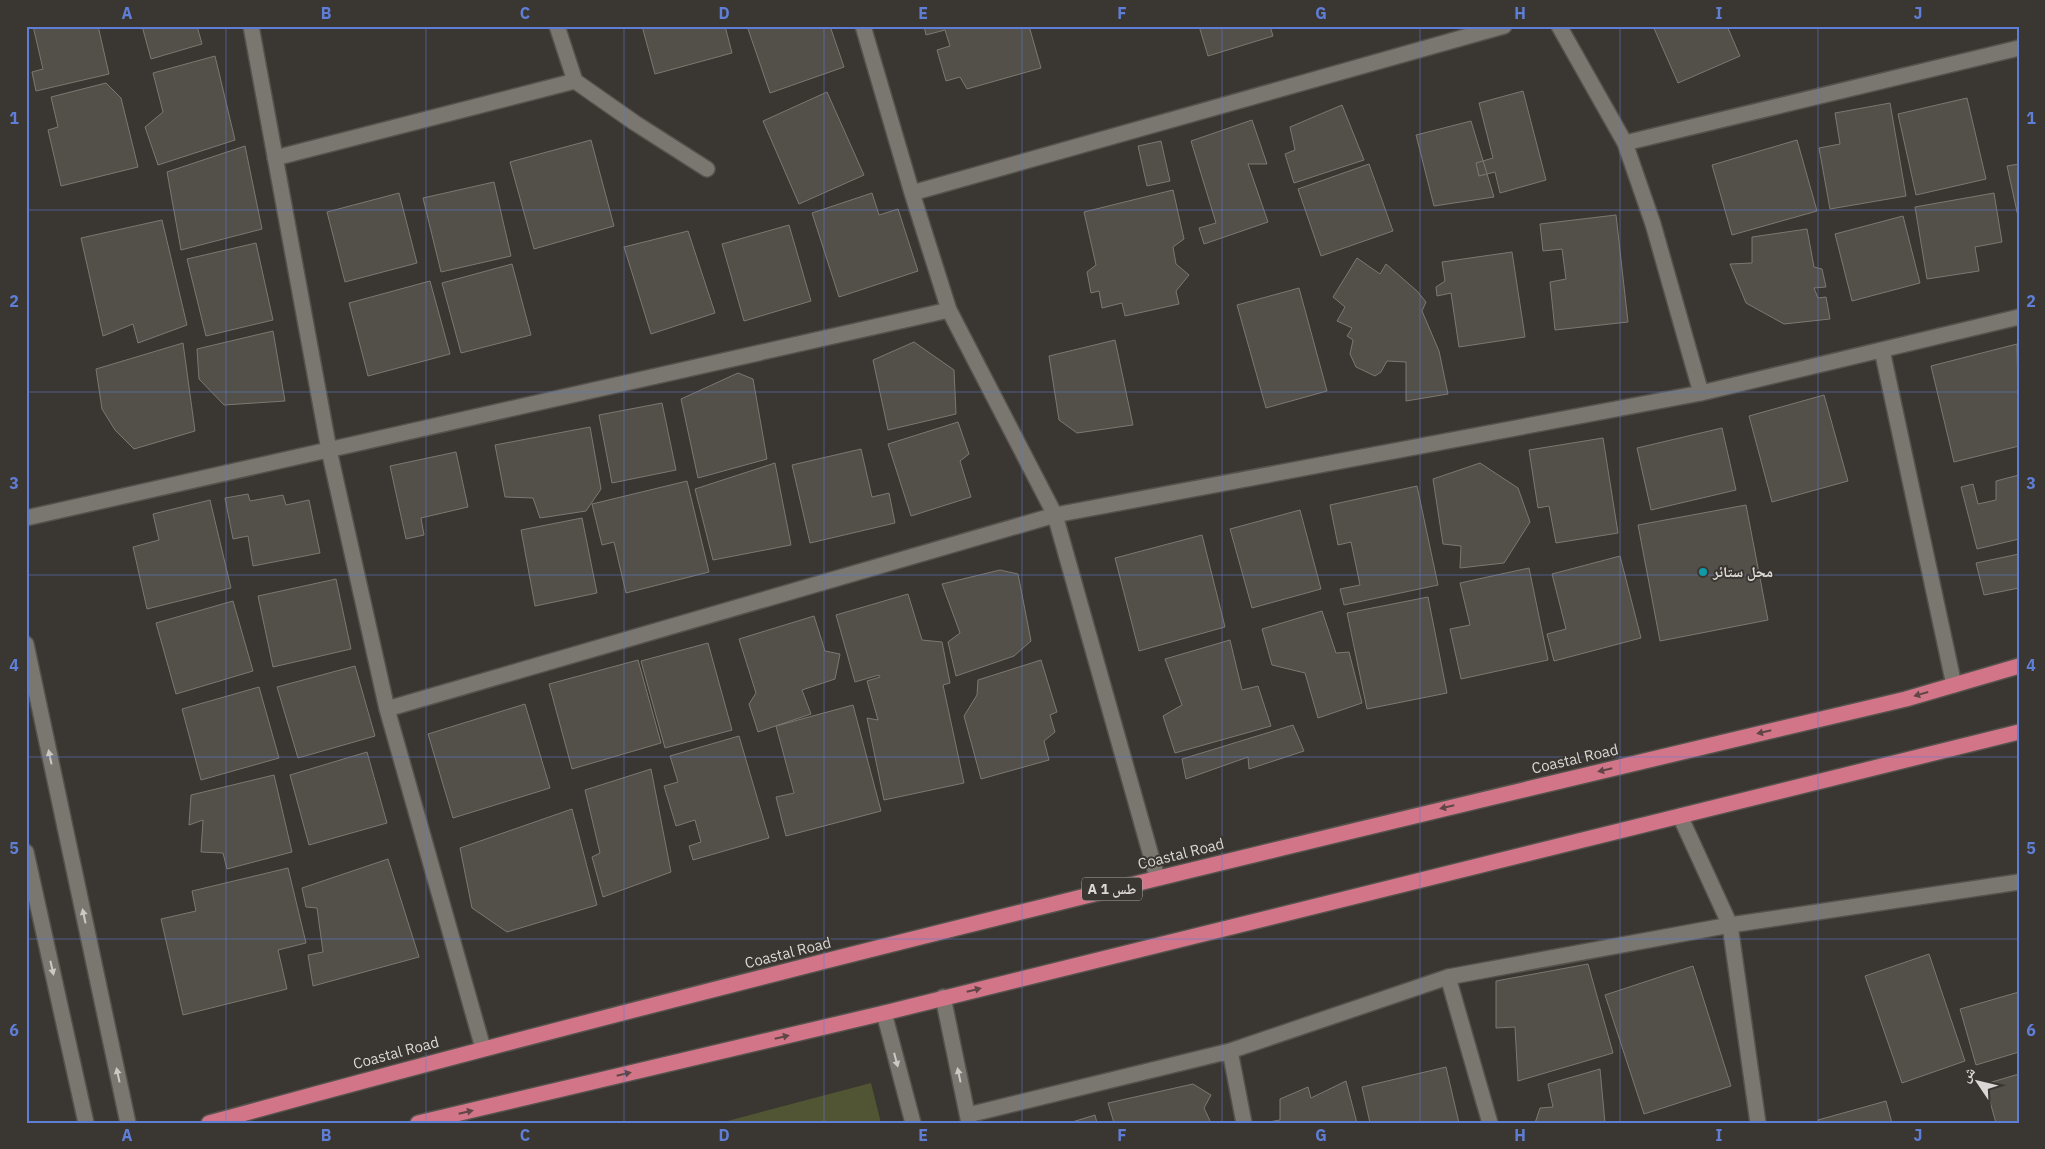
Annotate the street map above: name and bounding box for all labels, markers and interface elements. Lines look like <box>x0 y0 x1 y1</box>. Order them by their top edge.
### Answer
text: A <box>122 3 133 23</box>
text: B <box>321 3 332 23</box>
text: C <box>520 3 530 23</box>
text: D <box>718 3 730 23</box>
text: E <box>918 3 928 23</box>
text: F <box>1117 3 1127 23</box>
text: G <box>1315 3 1327 23</box>
text: H <box>1514 3 1526 23</box>
text: I <box>1716 3 1723 23</box>
text: J <box>1914 3 1922 23</box>
text: 1 <box>9 108 19 128</box>
text: 1 <box>2026 108 2036 128</box>
text: 2 <box>9 291 19 311</box>
text: 2 <box>2026 291 2036 311</box>
text: 3 <box>9 473 19 493</box>
text: 3 <box>2026 473 2036 493</box>
place label: محل ستائر <box>1712 562 1773 581</box>
marker: محل ستائر <box>1697 566 1709 578</box>
text: 4 <box>9 655 19 675</box>
text: 4 <box>2026 655 2036 675</box>
one-way arrow <box>1914 691 1929 699</box>
one-way arrow <box>1756 728 1771 736</box>
street label: Coastal Road <box>1530 739 1620 778</box>
one-way arrow <box>46 750 54 765</box>
one-way arrow <box>1598 766 1613 774</box>
one-way arrow <box>1440 804 1455 812</box>
street label: Coastal Road <box>1136 834 1226 873</box>
text: 5 <box>9 838 19 858</box>
text: 5 <box>2026 838 2036 858</box>
road number: A 1 طس <box>1082 878 1142 901</box>
one-way arrow <box>80 909 88 924</box>
street label: Coastal Road <box>743 933 833 972</box>
one-way arrow <box>48 960 56 975</box>
one-way arrow <box>966 986 981 994</box>
text: 6 <box>9 1020 19 1040</box>
text: 6 <box>2026 1020 2036 1040</box>
street label: Coastal Road <box>351 1032 441 1073</box>
one-way arrow <box>774 1033 789 1041</box>
one-way arrow <box>893 1053 901 1068</box>
north arrow <box>1952 1056 2002 1106</box>
text: ش <box>1956 1063 1979 1086</box>
one-way arrow <box>113 1067 121 1083</box>
one-way arrow <box>955 1067 963 1083</box>
one-way arrow <box>616 1070 631 1078</box>
one-way arrow <box>458 1108 473 1116</box>
text: A <box>122 1125 133 1145</box>
text: B <box>321 1125 332 1145</box>
text: C <box>520 1125 530 1145</box>
text: D <box>718 1125 730 1145</box>
text: E <box>918 1125 928 1145</box>
text: F <box>1117 1125 1127 1145</box>
text: G <box>1315 1125 1327 1145</box>
text: H <box>1514 1125 1526 1145</box>
text: I <box>1716 1125 1723 1145</box>
text: J <box>1914 1125 1922 1145</box>

